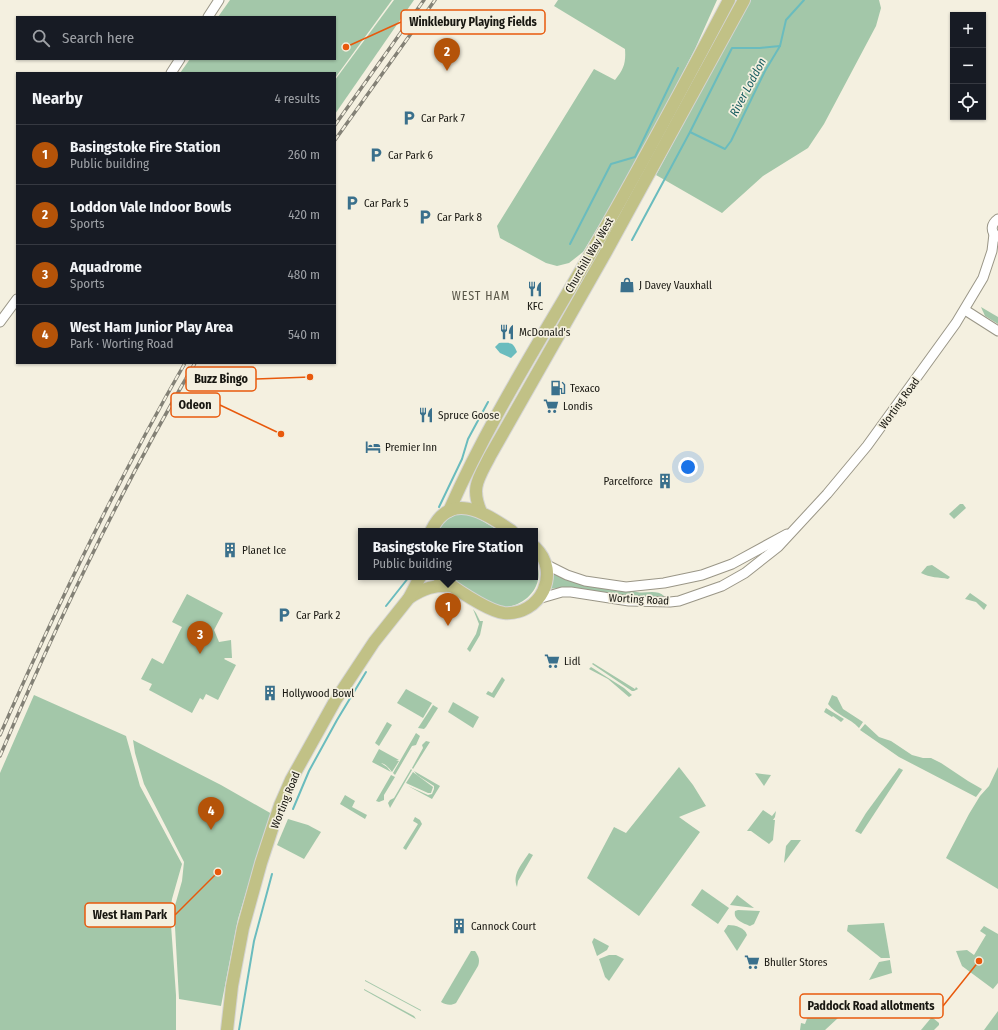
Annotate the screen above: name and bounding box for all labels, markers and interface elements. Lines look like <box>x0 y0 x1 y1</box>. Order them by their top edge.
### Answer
callout: Winklebury Playing Fields <box>401 10 545 34</box>
map controls <box>950 12 986 120</box>
button: + <box>950 12 986 48</box>
text: Winklebury Playing Fields <box>409 15 538 29</box>
search box <box>16 16 336 60</box>
icon: search <box>30 27 52 49</box>
text: Search here <box>62 29 134 47</box>
pin: 2 <box>434 38 460 71</box>
button: − <box>950 48 986 84</box>
water label: River Loddon <box>727 55 769 119</box>
button: locate <box>950 84 986 120</box>
text: Nearby <box>32 88 83 109</box>
text: 4 results <box>274 91 320 106</box>
parking icon: Car Park 7 <box>400 109 418 127</box>
place label: Car Park 7 <box>421 112 465 125</box>
text: Basingstoke Fire Station <box>70 138 221 156</box>
parking icon: Car Park 6 <box>367 146 385 164</box>
text: 1 <box>42 147 48 162</box>
text: 260 m <box>288 147 320 162</box>
place label: Car Park 6 <box>388 149 433 162</box>
text: Public building <box>70 156 149 171</box>
parking icon: Car Park 5 <box>343 194 361 212</box>
place label: Car Park 5 <box>364 197 408 210</box>
text: Loddon Vale Indoor Bowls <box>70 198 231 216</box>
text: 2 <box>42 207 48 222</box>
text: 420 m <box>288 207 320 222</box>
parking icon: Car Park 8 <box>416 208 434 226</box>
place label: Car Park 8 <box>437 211 482 224</box>
street label: Churchill Way West <box>563 215 616 295</box>
text: Sports <box>70 216 105 231</box>
text: Aquadrome <box>70 258 142 276</box>
text: 3 <box>42 267 48 282</box>
text: 480 m <box>287 267 320 282</box>
text: Sports <box>70 276 105 291</box>
shop icon: J Davey Vauxhall <box>618 276 636 294</box>
place label: J Davey Vauxhall <box>639 279 712 292</box>
restaurant icon: KFC <box>526 280 544 298</box>
district label: WEST HAM <box>452 289 510 303</box>
place label: KFC <box>527 300 543 313</box>
text: West Ham Junior Play Area <box>70 318 233 336</box>
restaurant icon: McDonald's <box>498 323 516 341</box>
place label: McDonald's <box>519 326 571 339</box>
text: 4 <box>42 327 48 342</box>
text: 540 m <box>288 327 320 342</box>
text: Park · Worting Road <box>70 336 173 351</box>
callout: Buzz Bingo <box>186 367 256 391</box>
text: Buzz Bingo <box>194 372 248 386</box>
street label: Worting Road <box>876 375 922 432</box>
fuel station icon: Texaco <box>549 379 567 397</box>
place label: Texaco <box>570 382 600 395</box>
callout: Odeon <box>171 393 220 417</box>
supermarket icon: Londis <box>542 397 560 415</box>
text: Odeon <box>179 398 211 412</box>
place label: Londis <box>563 400 593 413</box>
restaurant icon: Spruce Goose <box>417 406 435 424</box>
place label: Spruce Goose <box>438 409 499 422</box>
hotel icon: Premier Inn <box>364 438 382 456</box>
place label: Premier Inn <box>385 441 437 454</box>
your location <box>678 457 698 477</box>
building icon: Parcelforce <box>656 472 674 490</box>
place label: Parcelforce <box>604 475 653 488</box>
popup <box>358 528 538 580</box>
text: Basingstoke Fire Station <box>373 538 523 556</box>
building icon: Planet Ice <box>221 541 239 559</box>
place label: Planet Ice <box>242 544 286 557</box>
text: Public building <box>373 556 452 571</box>
street label: Worting Road <box>608 591 670 608</box>
pin: 1 <box>435 593 461 626</box>
parking icon: Car Park 2 <box>275 606 293 624</box>
place label: Car Park 2 <box>296 609 340 622</box>
pin: 3 <box>187 621 213 654</box>
supermarket icon: Lidl <box>543 652 561 670</box>
place label: Lidl <box>564 655 581 668</box>
building icon: Hollywood Bowl <box>261 684 279 702</box>
place label: Hollywood Bowl <box>282 687 354 700</box>
street label: Worting Road <box>268 770 303 831</box>
pin: 4 <box>198 797 224 830</box>
callout: West Ham Park <box>85 903 175 927</box>
text: West Ham Park <box>93 908 168 922</box>
building icon: Cannock Court <box>450 917 468 935</box>
place label: Cannock Court <box>471 920 536 933</box>
supermarket icon: Bhuller Stores <box>743 953 761 971</box>
place label: Bhuller Stores <box>764 956 828 969</box>
callout: Paddock Road allotments <box>800 994 943 1018</box>
text: Paddock Road allotments <box>807 999 935 1013</box>

